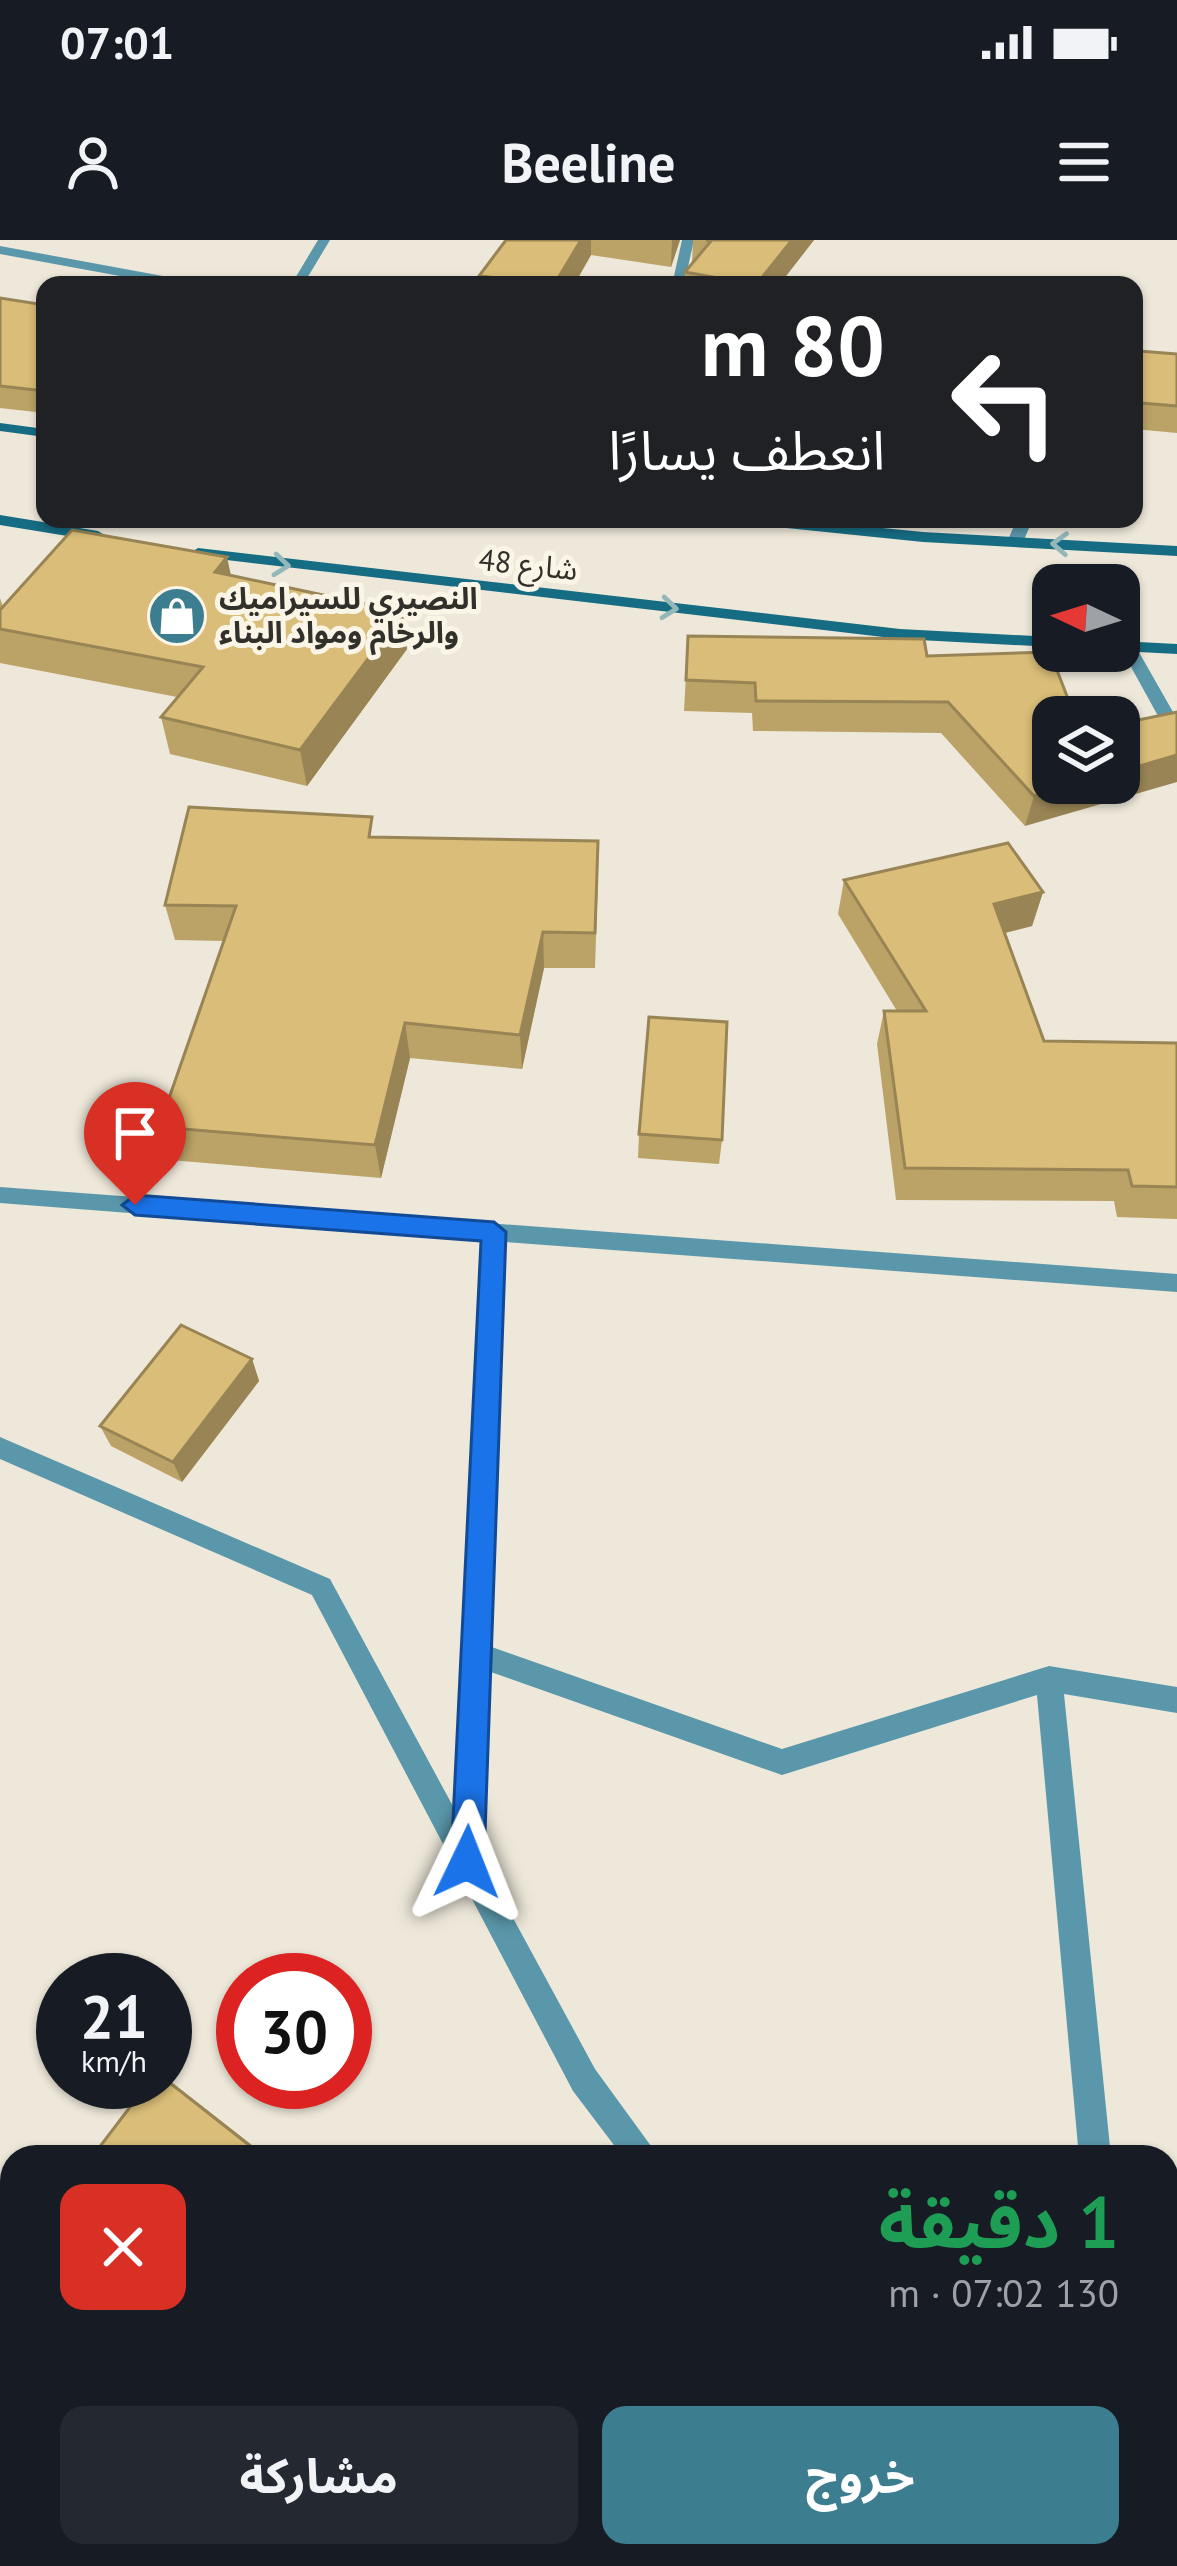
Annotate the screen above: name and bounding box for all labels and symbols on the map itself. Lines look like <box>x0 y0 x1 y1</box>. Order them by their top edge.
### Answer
one-way arrow <box>1050 531 1069 557</box>
street label: شارع 48 <box>476 539 580 592</box>
one-way arrow <box>272 552 291 577</box>
north arrow <box>1032 564 1140 672</box>
place label: النصيري للسيراميك والرخام ومواد البناء <box>219 578 478 656</box>
shop icon: النصيري للسيراميك والرخام ومواد البناء <box>146 585 208 647</box>
one-way arrow <box>660 595 679 620</box>
pin <box>84 1082 186 1205</box>
position arrow <box>404 1799 530 1925</box>
speed limit sign: 30 <box>216 1953 372 2109</box>

